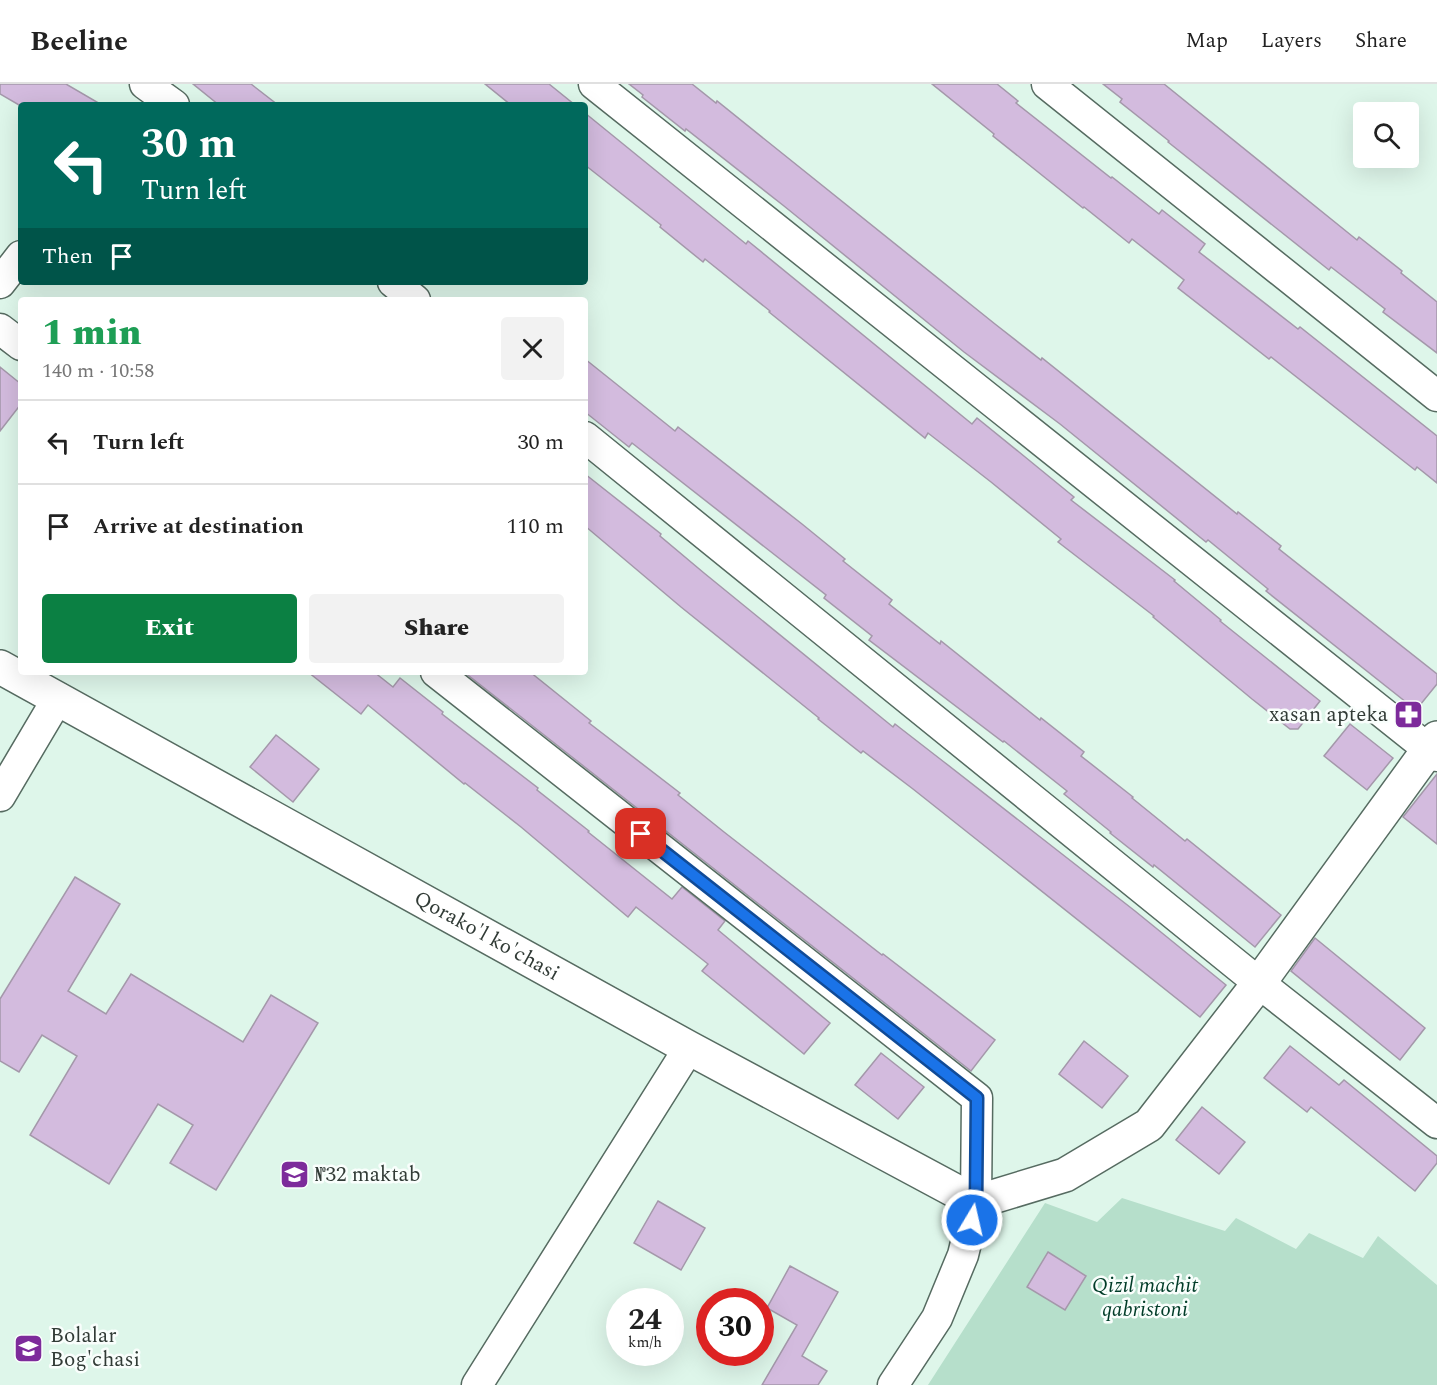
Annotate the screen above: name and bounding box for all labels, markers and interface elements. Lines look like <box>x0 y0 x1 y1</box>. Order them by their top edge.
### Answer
text: Beeline <box>30 20 128 63</box>
text: Map <box>1186 25 1228 57</box>
text: Layers <box>1261 25 1322 57</box>
text: Share <box>1355 25 1407 57</box>
map controls <box>1353 102 1419 168</box>
button: search <box>1353 102 1419 168</box>
text: 30 m <box>141 113 236 176</box>
icon: left <box>42 126 120 204</box>
text: Turn left <box>141 170 247 212</box>
text: Then <box>42 240 93 273</box>
icon: arrive <box>105 240 138 273</box>
text: 1 min <box>42 306 142 361</box>
button: close <box>501 317 564 380</box>
text: 140 m · 10:58 <box>42 356 154 386</box>
icon: left <box>42 426 75 459</box>
text: Turn left <box>93 426 185 459</box>
text: 30 m <box>518 426 564 459</box>
icon: arrive <box>42 510 75 543</box>
text: Arrive at destination <box>93 510 304 543</box>
text: 110 m <box>507 510 564 543</box>
button: Exit <box>42 594 297 663</box>
button: Share <box>309 594 564 663</box>
place label: xasan apteka <box>1269 699 1389 731</box>
pharmacy icon: xasan apteka <box>1393 699 1425 731</box>
pin <box>615 808 666 859</box>
icon: arrive <box>624 817 657 850</box>
street label: Qorako'l ko'chasi <box>408 883 565 989</box>
school or university icon: №32 maktab <box>278 1159 310 1191</box>
place label: №32 maktab <box>315 1159 421 1191</box>
position arrow <box>940 1188 1004 1252</box>
park label: Qizil machit qabristoni <box>1092 1270 1198 1326</box>
speed limit sign: 30 <box>696 1288 774 1366</box>
text: 24 <box>628 1297 662 1343</box>
place label: Bolalar Bog'chasi <box>50 1320 140 1376</box>
text: km/h <box>628 1331 662 1354</box>
school or university icon: Bolalar Bog'chasi <box>13 1332 45 1364</box>

